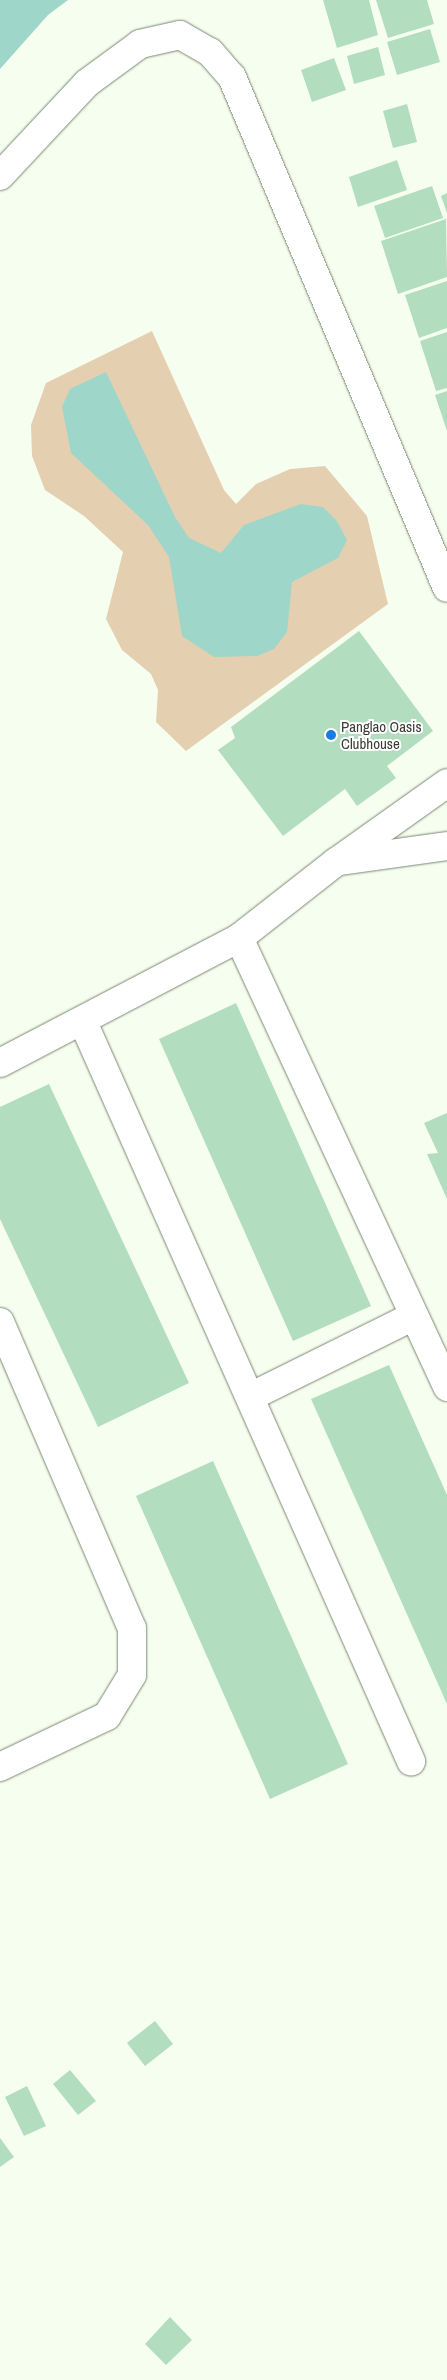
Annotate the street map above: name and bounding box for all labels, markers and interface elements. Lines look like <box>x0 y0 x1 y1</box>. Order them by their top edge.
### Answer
place label: Panglao Oasis Clubhouse <box>341 717 422 752</box>
marker: Panglao Oasis Clubhouse <box>325 729 337 741</box>

